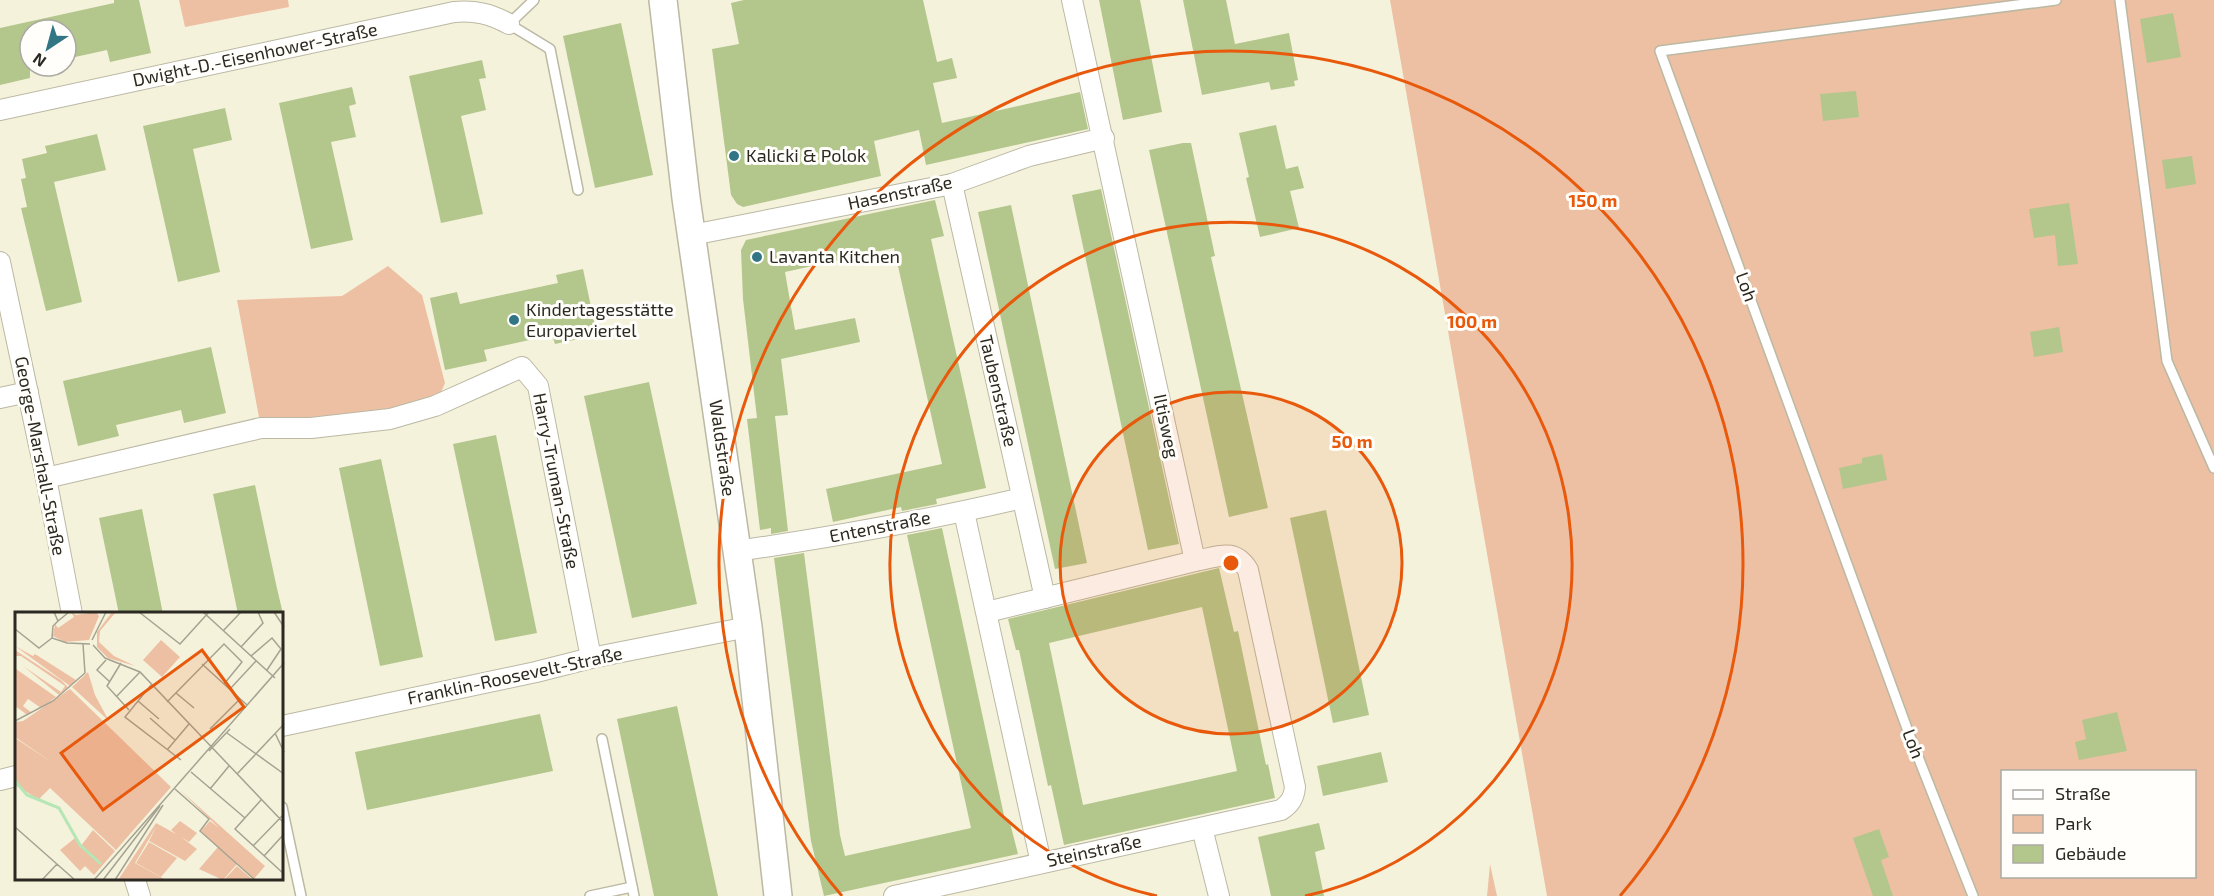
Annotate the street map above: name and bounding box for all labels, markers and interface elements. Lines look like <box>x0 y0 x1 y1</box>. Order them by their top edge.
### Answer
street label: Dwight-D.-Eisenhower-Straße <box>130 17 379 91</box>
north arrow <box>18 18 78 78</box>
text: N <box>29 49 49 72</box>
place label: Kalicki & Polok <box>746 144 866 166</box>
marker: Kalicki & Polok <box>727 149 741 163</box>
street label: Hasenstraße <box>846 170 954 214</box>
text: 150 m <box>1569 189 1617 211</box>
place label: Lavanta Kitchen <box>769 245 900 267</box>
marker: Lavanta Kitchen <box>750 250 764 264</box>
street label: Loh <box>1731 269 1762 304</box>
place label: Kindertagesstätte Europaviertel <box>526 298 674 341</box>
text: 100 m <box>1447 310 1497 332</box>
marker: Kindertagesstätte Europaviertel <box>507 313 521 327</box>
street label: Taubenstraße <box>975 333 1023 449</box>
street label: George-Marshall-Straße <box>11 354 71 557</box>
street label: Harry-Truman-Straße <box>529 391 585 571</box>
street label: Iltisweg <box>1149 392 1184 460</box>
street label: Waldstraße <box>705 398 741 498</box>
text: 50 m <box>1331 430 1373 452</box>
street label: Entenstraße <box>827 505 932 547</box>
centre of rings <box>1221 553 1241 573</box>
inset map <box>15 612 284 881</box>
street label: Franklin-Roosevelt-Straße <box>405 641 624 709</box>
street label: Loh <box>1898 726 1930 762</box>
legend <box>2001 770 2196 878</box>
text: Straße <box>2055 782 2111 804</box>
text: Park <box>2055 812 2092 834</box>
street label: Steinstraße <box>1044 829 1143 871</box>
text: Gebäude <box>2055 842 2126 864</box>

